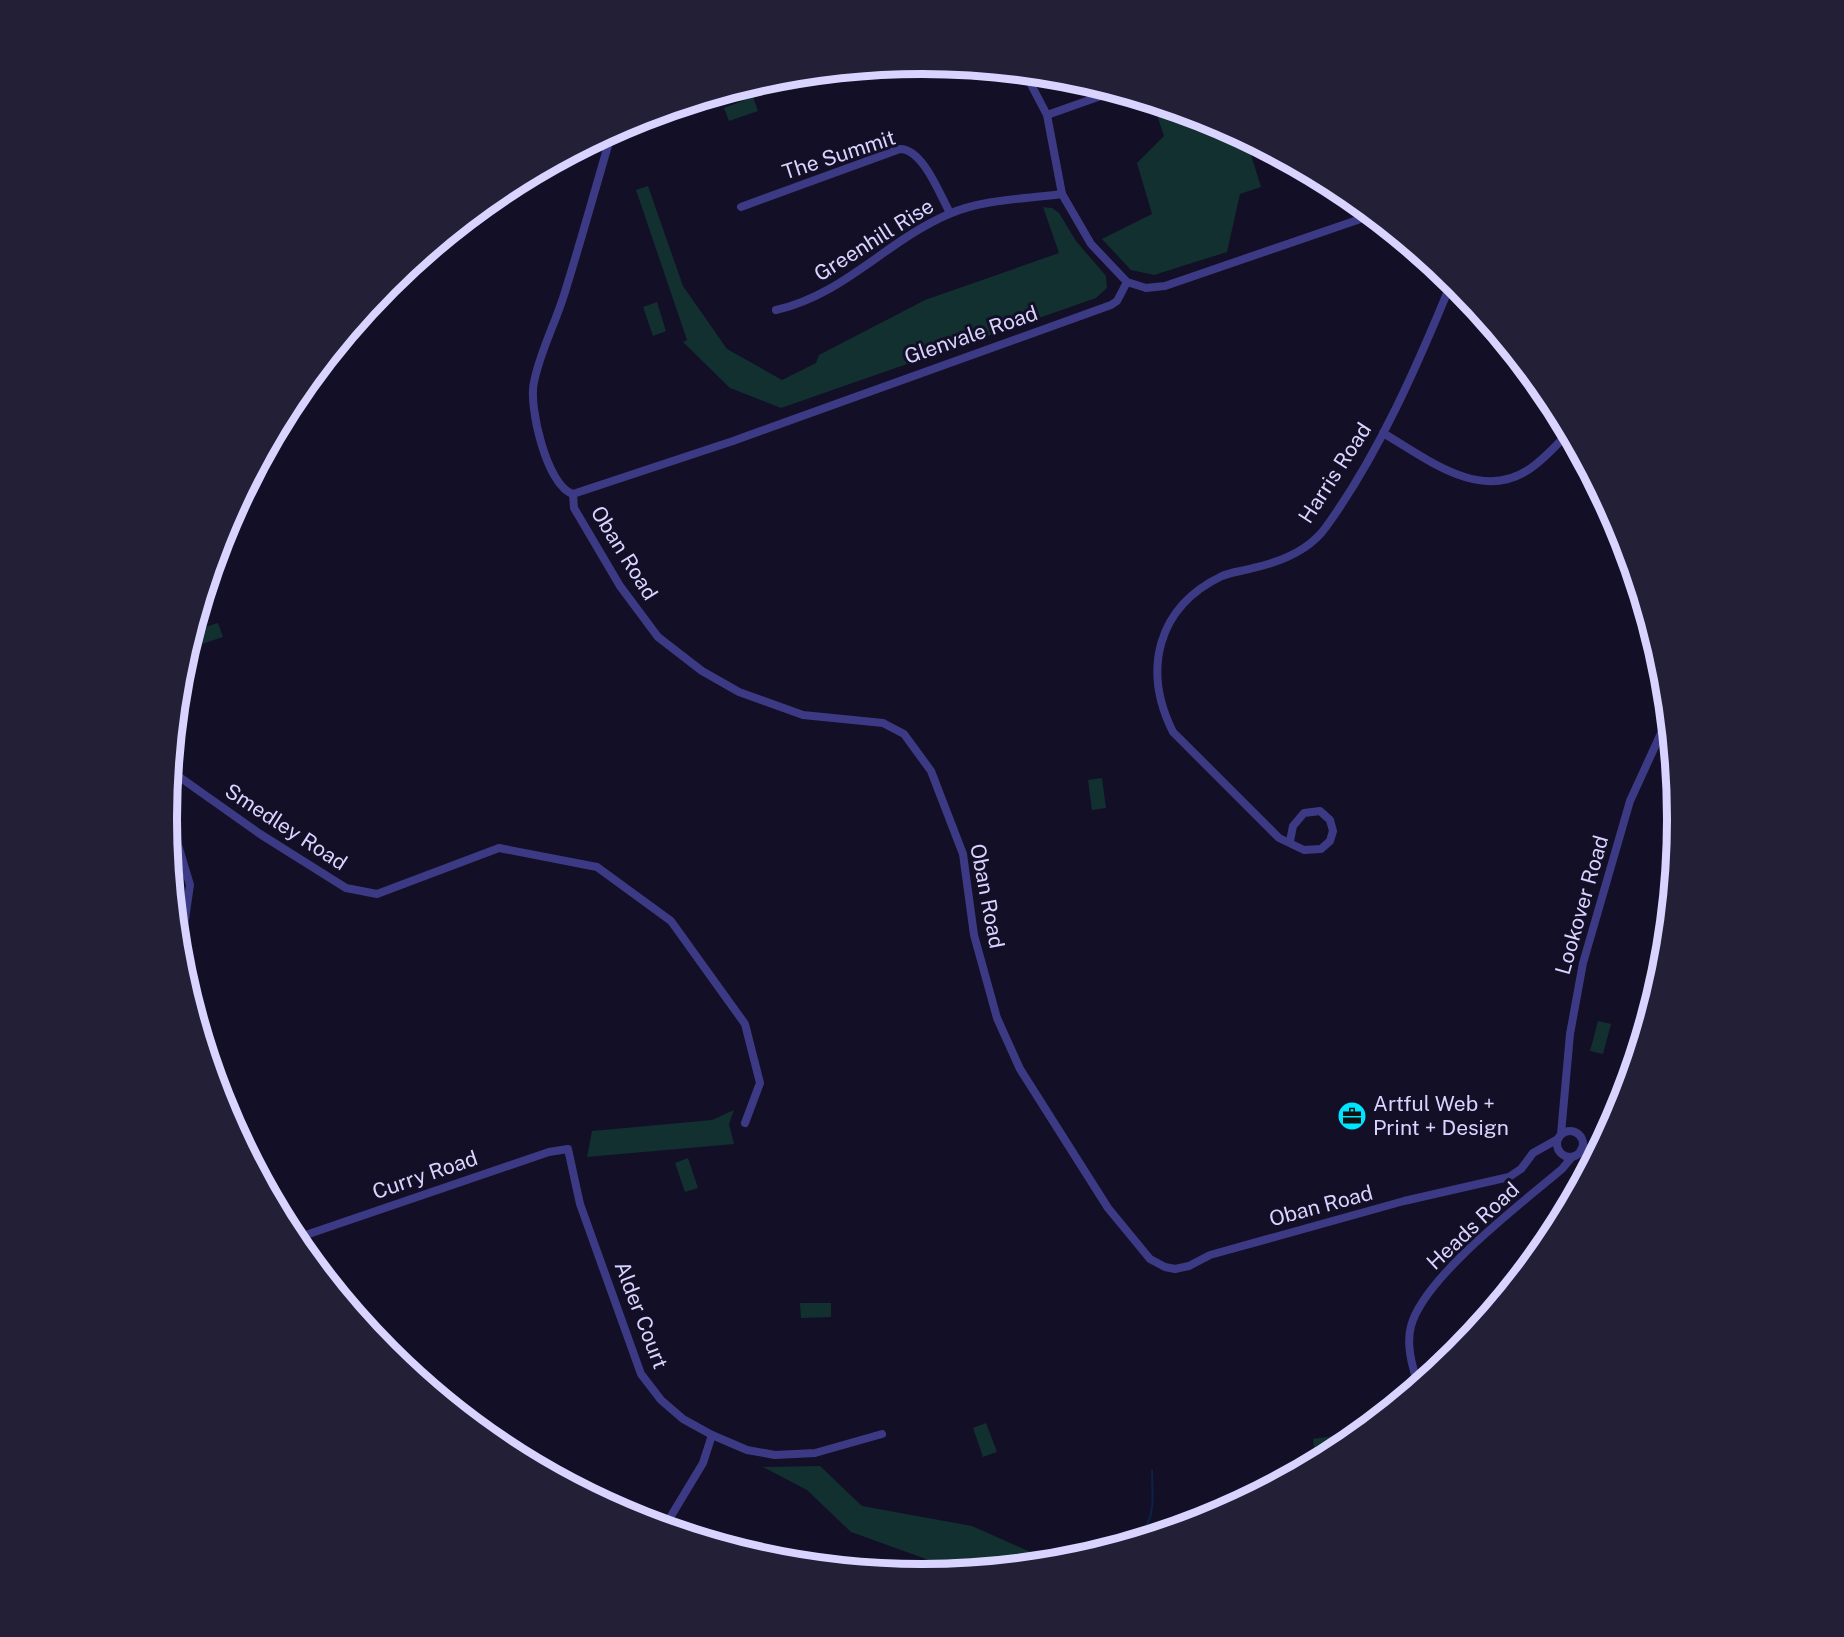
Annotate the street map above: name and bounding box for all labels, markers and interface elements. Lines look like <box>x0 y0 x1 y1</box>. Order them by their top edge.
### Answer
street label: The Summit <box>779 124 899 185</box>
street label: Greenhill Rise <box>809 193 938 286</box>
street label: Glenvale Road <box>901 300 1041 369</box>
street label: Harris Road <box>1293 418 1376 528</box>
street label: Oban Road <box>586 501 663 604</box>
street label: Smedley Road <box>221 778 352 875</box>
street label: Lookover Road <box>1550 832 1613 977</box>
street label: Oban Road <box>965 841 1010 950</box>
place label: Artful Web + Print + Design <box>1373 1091 1509 1140</box>
office icon: Artful Web + Print + Design <box>1336 1100 1368 1132</box>
street label: Curry Road <box>369 1145 481 1204</box>
street label: Heads Road <box>1421 1177 1524 1275</box>
street label: Oban Road <box>1266 1180 1375 1231</box>
street label: Alder Court <box>610 1258 673 1372</box>

